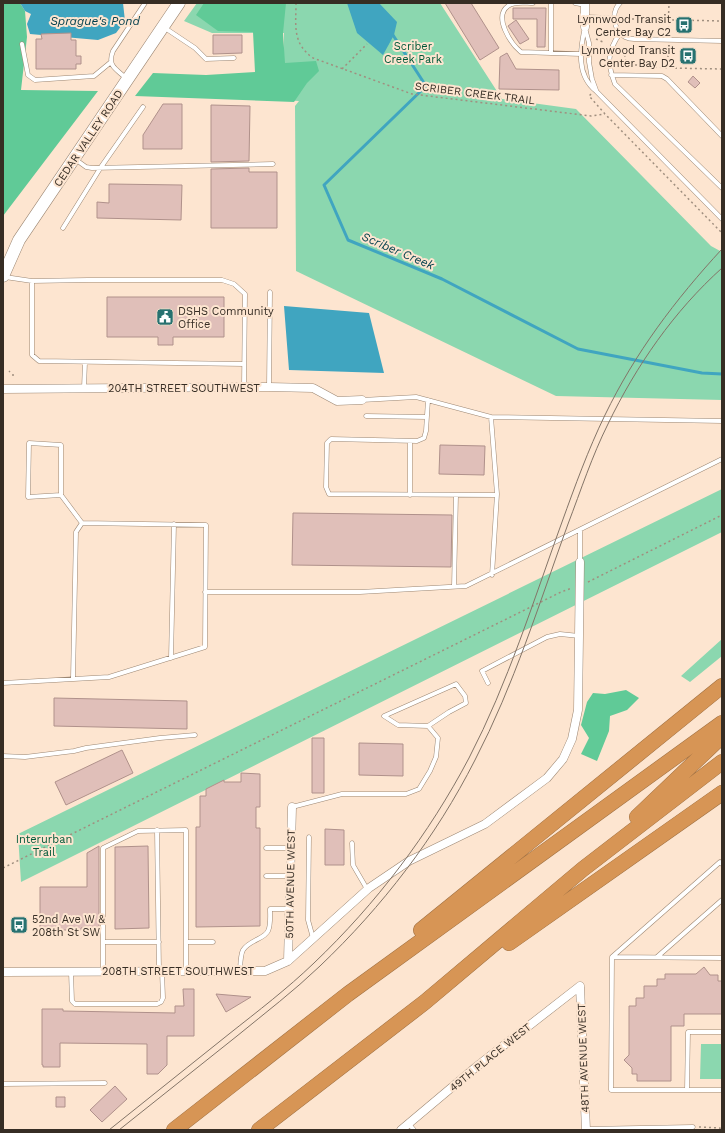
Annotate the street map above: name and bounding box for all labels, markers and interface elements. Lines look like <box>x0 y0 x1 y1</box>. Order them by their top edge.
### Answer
place label: Lynnwood Transit Center Bay C2 <box>577 13 671 39</box>
water label: Sprague's Pond <box>50 14 140 28</box>
bus stop icon: Lynnwood Transit Center Bay C2 <box>674 15 694 35</box>
park label: Scriber Creek Park <box>384 40 442 66</box>
place label: Lynnwood Transit Center Bay D2 <box>581 44 675 70</box>
bus stop icon: Lynnwood Transit Center Bay D2 <box>678 46 698 66</box>
street label: SCRIBER CREEK TRAIL <box>414 80 536 107</box>
street label: CEDAR VALLEY ROAD <box>51 87 126 189</box>
water label: Scriber Creek <box>360 229 437 273</box>
place label: DSHS Community Office <box>178 305 274 331</box>
public building icon: DSHS Community Office <box>155 307 175 327</box>
street label: 204TH STREET SOUTHWEST <box>108 382 260 395</box>
street label: 50TH AVENUE WEST <box>283 829 298 939</box>
park label: Interurban Trail <box>16 833 72 859</box>
place label: 52nd Ave W & 208th St SW <box>32 913 105 939</box>
bus stop icon: 52nd Ave W & 208th St SW <box>9 915 29 935</box>
street label: 208TH STREET SOUTHWEST <box>102 965 254 978</box>
street label: 48TH AVENUE WEST <box>575 1003 592 1113</box>
street label: 49TH PLACE WEST <box>447 1020 534 1094</box>

